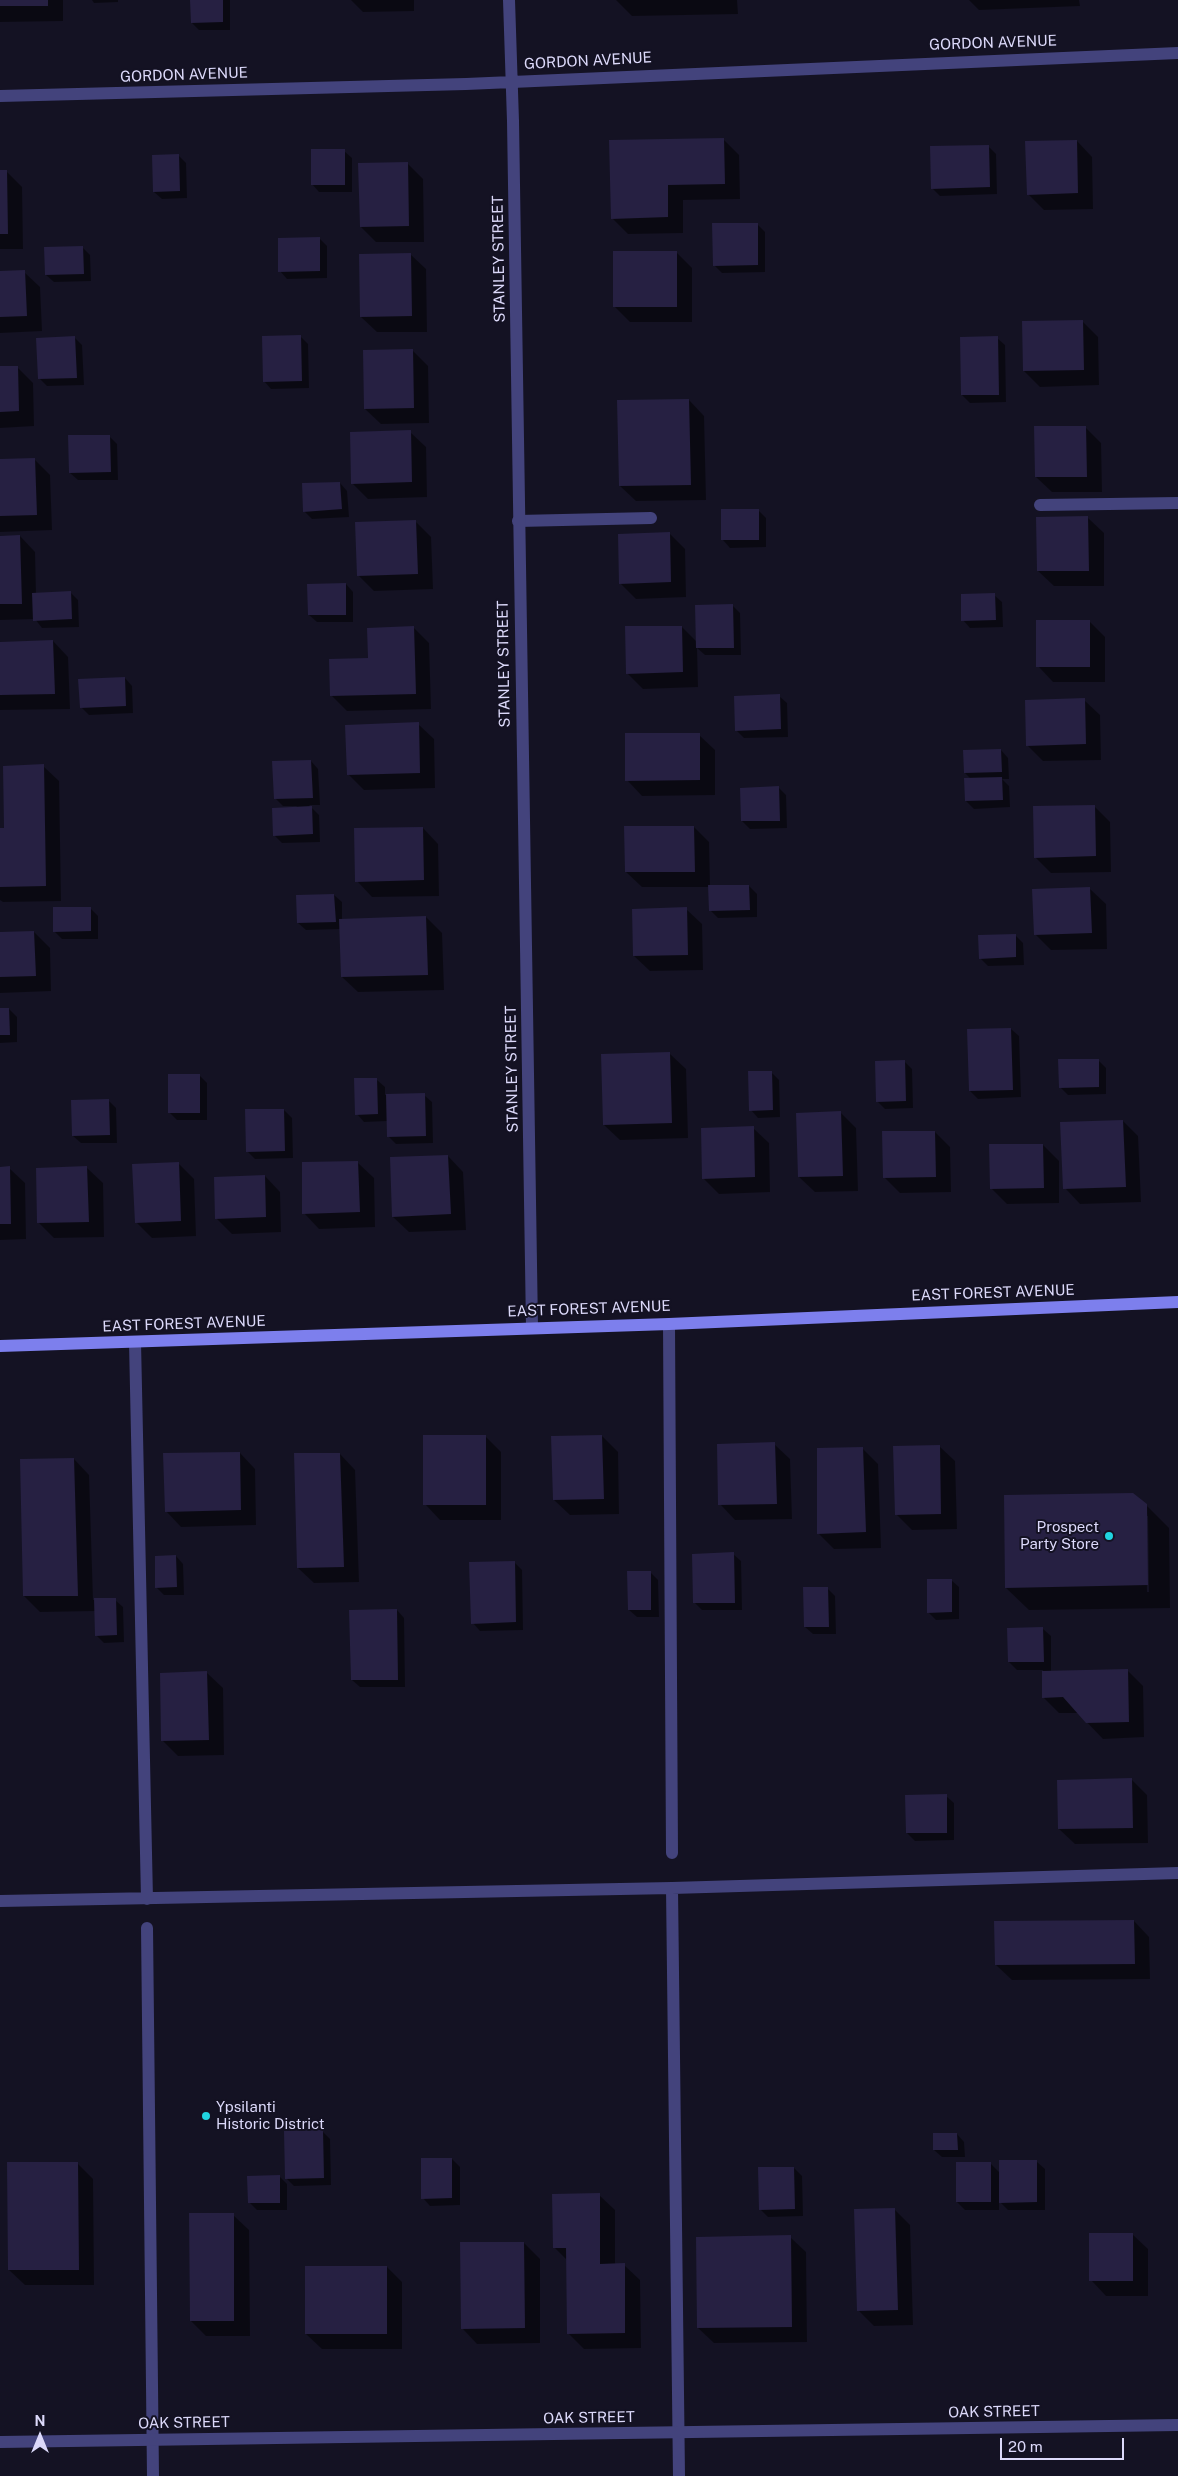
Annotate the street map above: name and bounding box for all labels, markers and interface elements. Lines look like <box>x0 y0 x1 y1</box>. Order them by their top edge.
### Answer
street label: GORDON AVENUE <box>929 32 1057 54</box>
street label: GORDON AVENUE <box>524 49 652 73</box>
street label: GORDON AVENUE <box>120 64 248 86</box>
street label: STANLEY STREET <box>489 195 509 323</box>
street label: STANLEY STREET <box>494 600 514 728</box>
street label: STANLEY STREET <box>502 1005 522 1133</box>
street label: EAST FOREST AVENUE <box>911 1281 1075 1305</box>
street label: EAST FOREST AVENUE <box>507 1297 671 1321</box>
street label: EAST FOREST AVENUE <box>102 1312 266 1336</box>
place label: Prospect Party Store <box>1020 1518 1099 1553</box>
marker: Prospect Party Store <box>1103 1530 1115 1542</box>
place label: Ypsilanti Historic District <box>216 2098 325 2133</box>
marker: Ypsilanti Historic District <box>200 2110 212 2122</box>
street label: OAK STREET <box>948 2402 1040 2422</box>
street label: OAK STREET <box>543 2408 635 2428</box>
north arrow <box>15 2411 65 2461</box>
text: N <box>35 2413 45 2429</box>
street label: OAK STREET <box>138 2413 230 2433</box>
scale bar <box>1003 2428 1127 2460</box>
text: 20 m <box>1008 2438 1043 2455</box>

